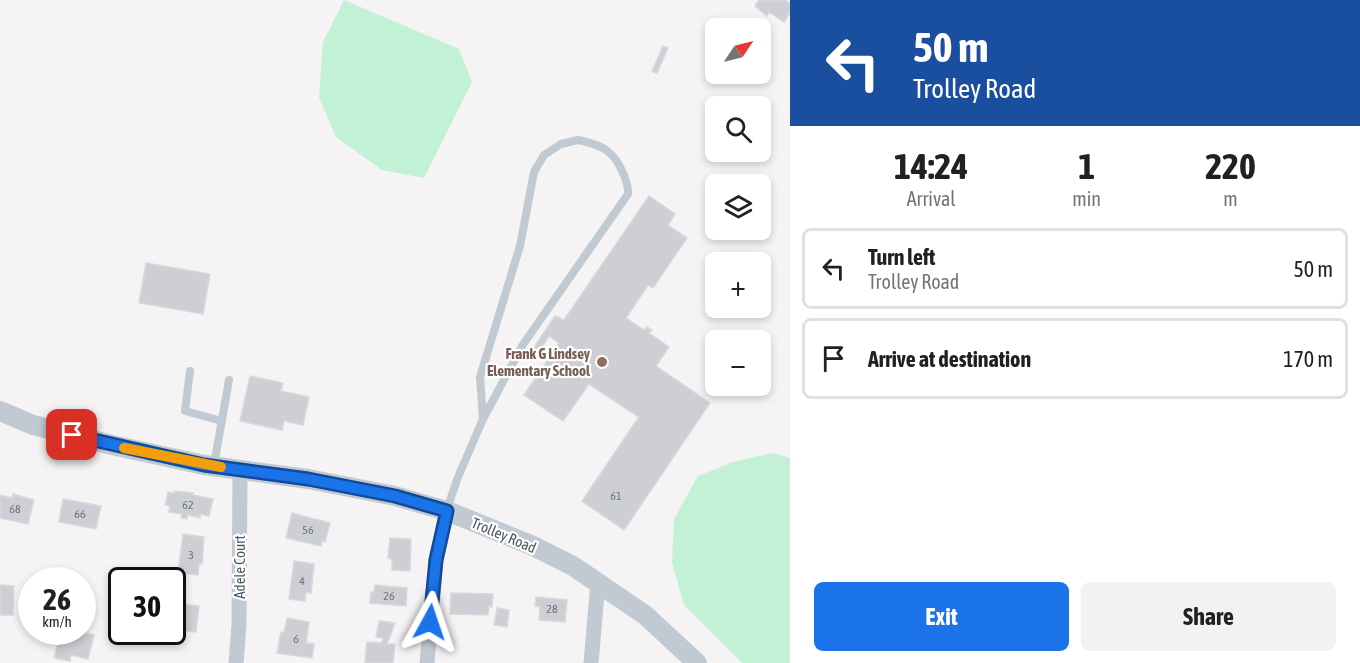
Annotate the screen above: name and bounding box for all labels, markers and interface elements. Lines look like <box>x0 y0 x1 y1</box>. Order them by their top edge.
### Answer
north arrow <box>705 18 771 84</box>
map controls <box>705 18 771 396</box>
text: 50 m <box>913 23 988 71</box>
icon: left <box>814 24 892 102</box>
text: Trolley Road <box>913 73 1036 104</box>
button: search <box>705 96 771 162</box>
text: 14:24 <box>894 145 968 187</box>
text: 1 <box>1078 145 1095 187</box>
text: 220 <box>1205 145 1256 187</box>
button: layers <box>705 174 771 240</box>
text: Arrival <box>907 187 956 210</box>
text: min <box>1072 187 1101 210</box>
text: m <box>1223 187 1238 210</box>
text: Turn left <box>868 244 935 270</box>
button: + <box>705 252 771 318</box>
icon: left <box>817 252 850 285</box>
text: 50 m <box>1293 256 1333 282</box>
text: Trolley Road <box>868 270 959 293</box>
button: − <box>705 330 771 396</box>
icon: arrive <box>817 342 850 375</box>
place label: Frank G Lindsey Elementary School <box>487 345 591 379</box>
text: Arrive at destination <box>868 346 1031 372</box>
text: 170 m <box>1283 346 1333 372</box>
marker: Frank G Lindsey Elementary School <box>595 355 609 369</box>
pin <box>46 409 97 460</box>
icon: arrive <box>55 418 88 451</box>
house number: 61 <box>610 489 622 503</box>
house number: 62 <box>182 498 194 512</box>
house number: 68 <box>9 502 21 516</box>
house number: 66 <box>74 507 86 521</box>
street label: Trolley Road <box>469 514 539 556</box>
house number: 56 <box>302 523 314 537</box>
street label: Adele Court <box>231 535 248 599</box>
house number: 3 <box>188 548 194 562</box>
speed limit sign: 30 <box>108 567 186 645</box>
house number: 4 <box>299 574 305 588</box>
text: 26 <box>43 582 71 616</box>
button: Exit <box>814 582 1069 651</box>
button: Share <box>1081 582 1336 651</box>
house number: 26 <box>383 589 395 603</box>
position arrow <box>398 590 462 654</box>
house number: 28 <box>546 602 558 616</box>
text: km/h <box>42 613 72 630</box>
house number: 6 <box>293 632 299 646</box>

